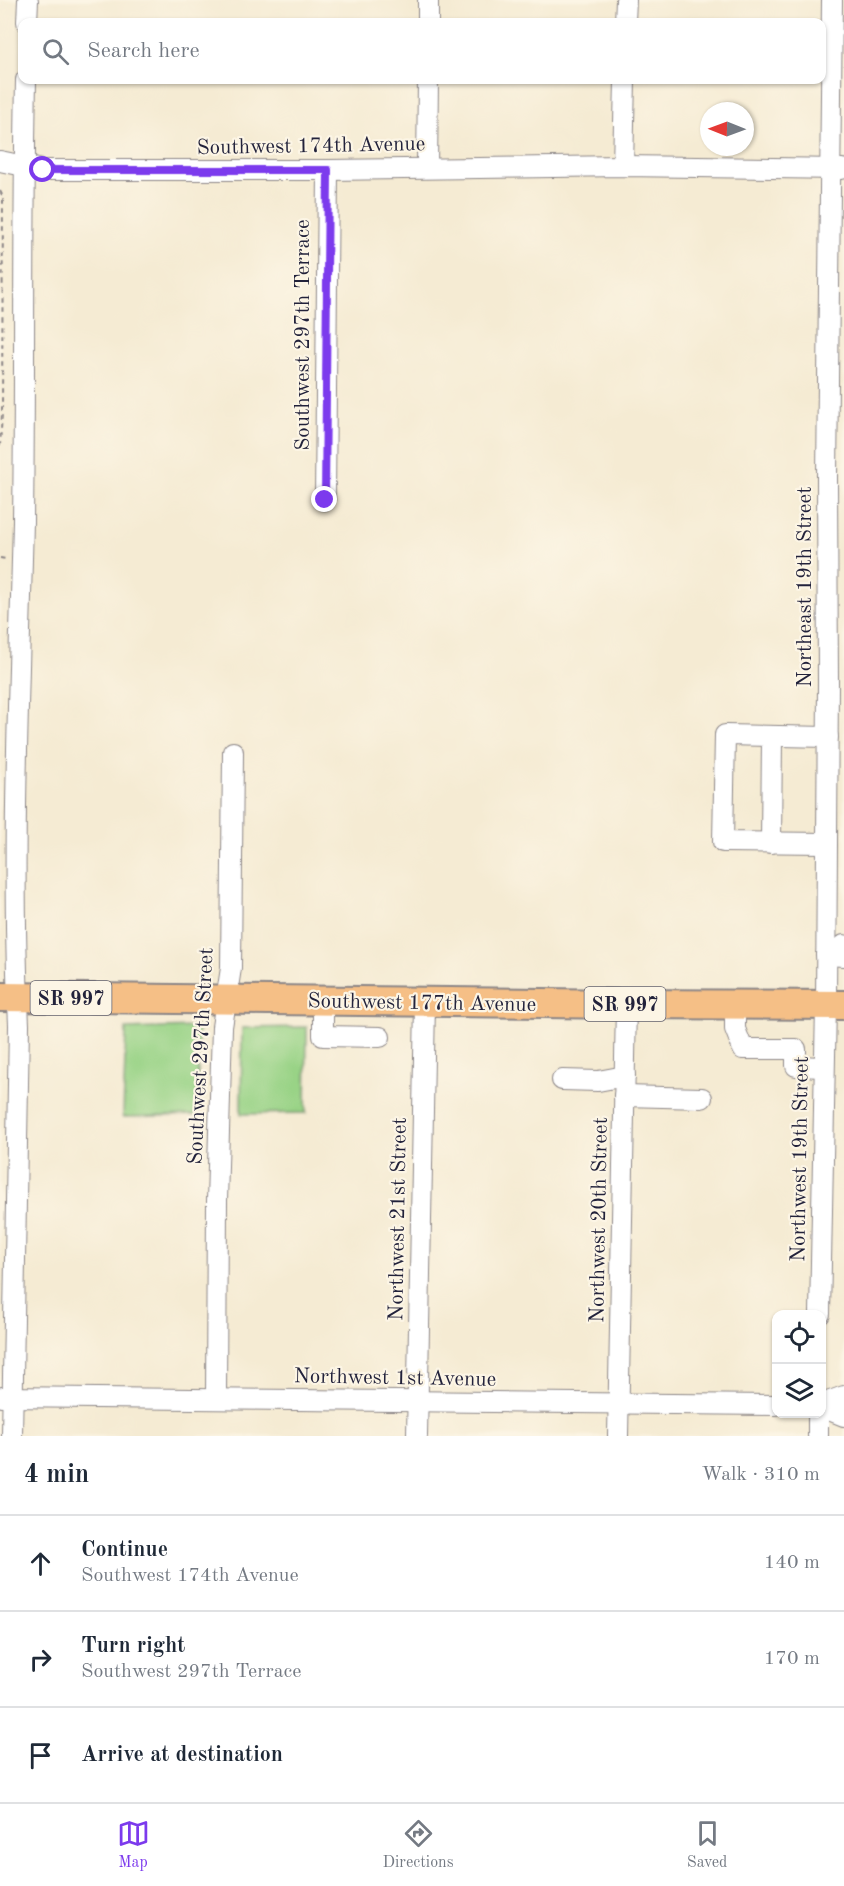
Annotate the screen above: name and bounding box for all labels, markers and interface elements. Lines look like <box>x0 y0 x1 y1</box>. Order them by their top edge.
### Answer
search box <box>18 18 826 84</box>
icon: search <box>39 35 72 68</box>
text: Search here <box>87 40 200 62</box>
north arrow <box>700 102 754 156</box>
street label: Southwest 174th Avenue <box>197 134 425 159</box>
route start <box>29 156 55 182</box>
street label: Southwest 297th Terrace <box>293 219 314 451</box>
route end <box>311 486 337 512</box>
street label: Northeast 19th Street <box>795 486 816 688</box>
street label: Southwest 297th Street <box>185 947 218 1165</box>
road number: SR 997 <box>31 981 112 1015</box>
road number: SR 997 <box>584 987 666 1021</box>
street label: Southwest 177th Avenue <box>308 991 536 1016</box>
street label: Northwest 19th Street <box>788 1056 813 1262</box>
street label: Northwest 21st Street <box>386 1117 411 1321</box>
street label: Northwest 20th Street <box>587 1117 612 1323</box>
map controls <box>772 1310 826 1418</box>
button: locate <box>772 1310 826 1364</box>
button: layers <box>772 1364 826 1418</box>
street label: Northwest 1st Avenue <box>294 1366 496 1391</box>
text: 4 min <box>24 1462 89 1488</box>
text: Walk · 310 m <box>701 1465 820 1485</box>
text: Continue <box>81 1539 168 1561</box>
icon: ahead <box>24 1547 57 1580</box>
text: 140 m <box>764 1553 820 1573</box>
text: Southwest 174th Avenue <box>81 1566 299 1586</box>
text: Turn right <box>81 1635 185 1657</box>
icon: right <box>24 1643 57 1676</box>
text: 170 m <box>764 1649 820 1669</box>
text: Southwest 297th Terrace <box>81 1662 302 1682</box>
icon: arrive <box>24 1739 57 1772</box>
text: Arrive at destination <box>81 1744 283 1766</box>
tab: Map <box>117 1817 150 1873</box>
tab: Directions <box>383 1817 454 1873</box>
tab: Saved <box>687 1817 727 1873</box>

